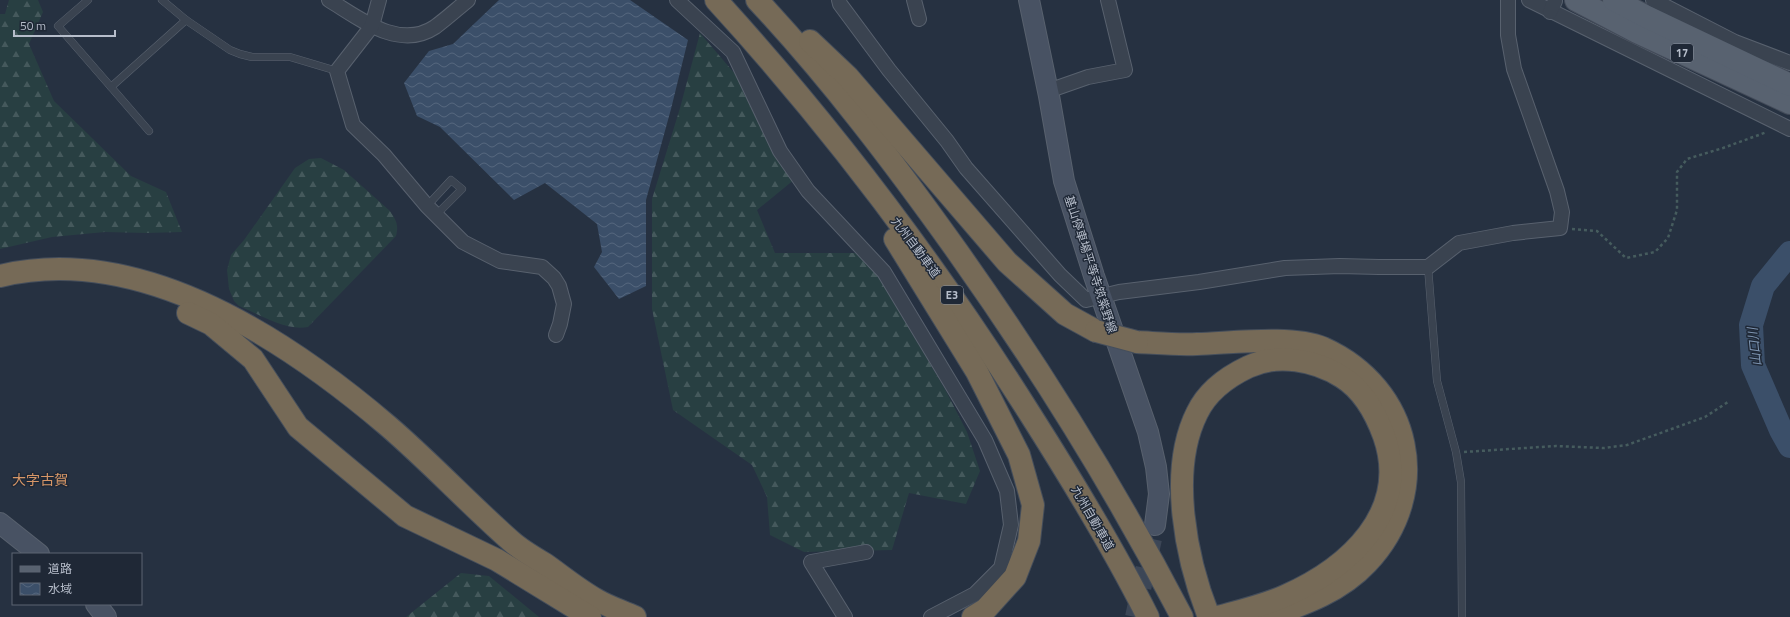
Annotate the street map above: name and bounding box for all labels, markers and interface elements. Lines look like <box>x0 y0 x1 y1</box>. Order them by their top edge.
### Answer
scale bar <box>14 12 115 38</box>
text: 50 m <box>20 16 46 35</box>
road number: 17 <box>1671 44 1693 62</box>
street label: 基山停車場平等寺筑紫野線 <box>1060 193 1122 335</box>
street label: 九州自動車道 <box>887 213 945 281</box>
road number: E3 <box>941 286 963 304</box>
water label: 山口川 <box>1742 325 1766 367</box>
district label: 大字古賀 <box>12 469 68 490</box>
street label: 九州自動車道 <box>1067 482 1119 554</box>
legend <box>12 553 142 605</box>
text: 道路 <box>48 559 72 578</box>
text: 水域 <box>48 579 72 598</box>

